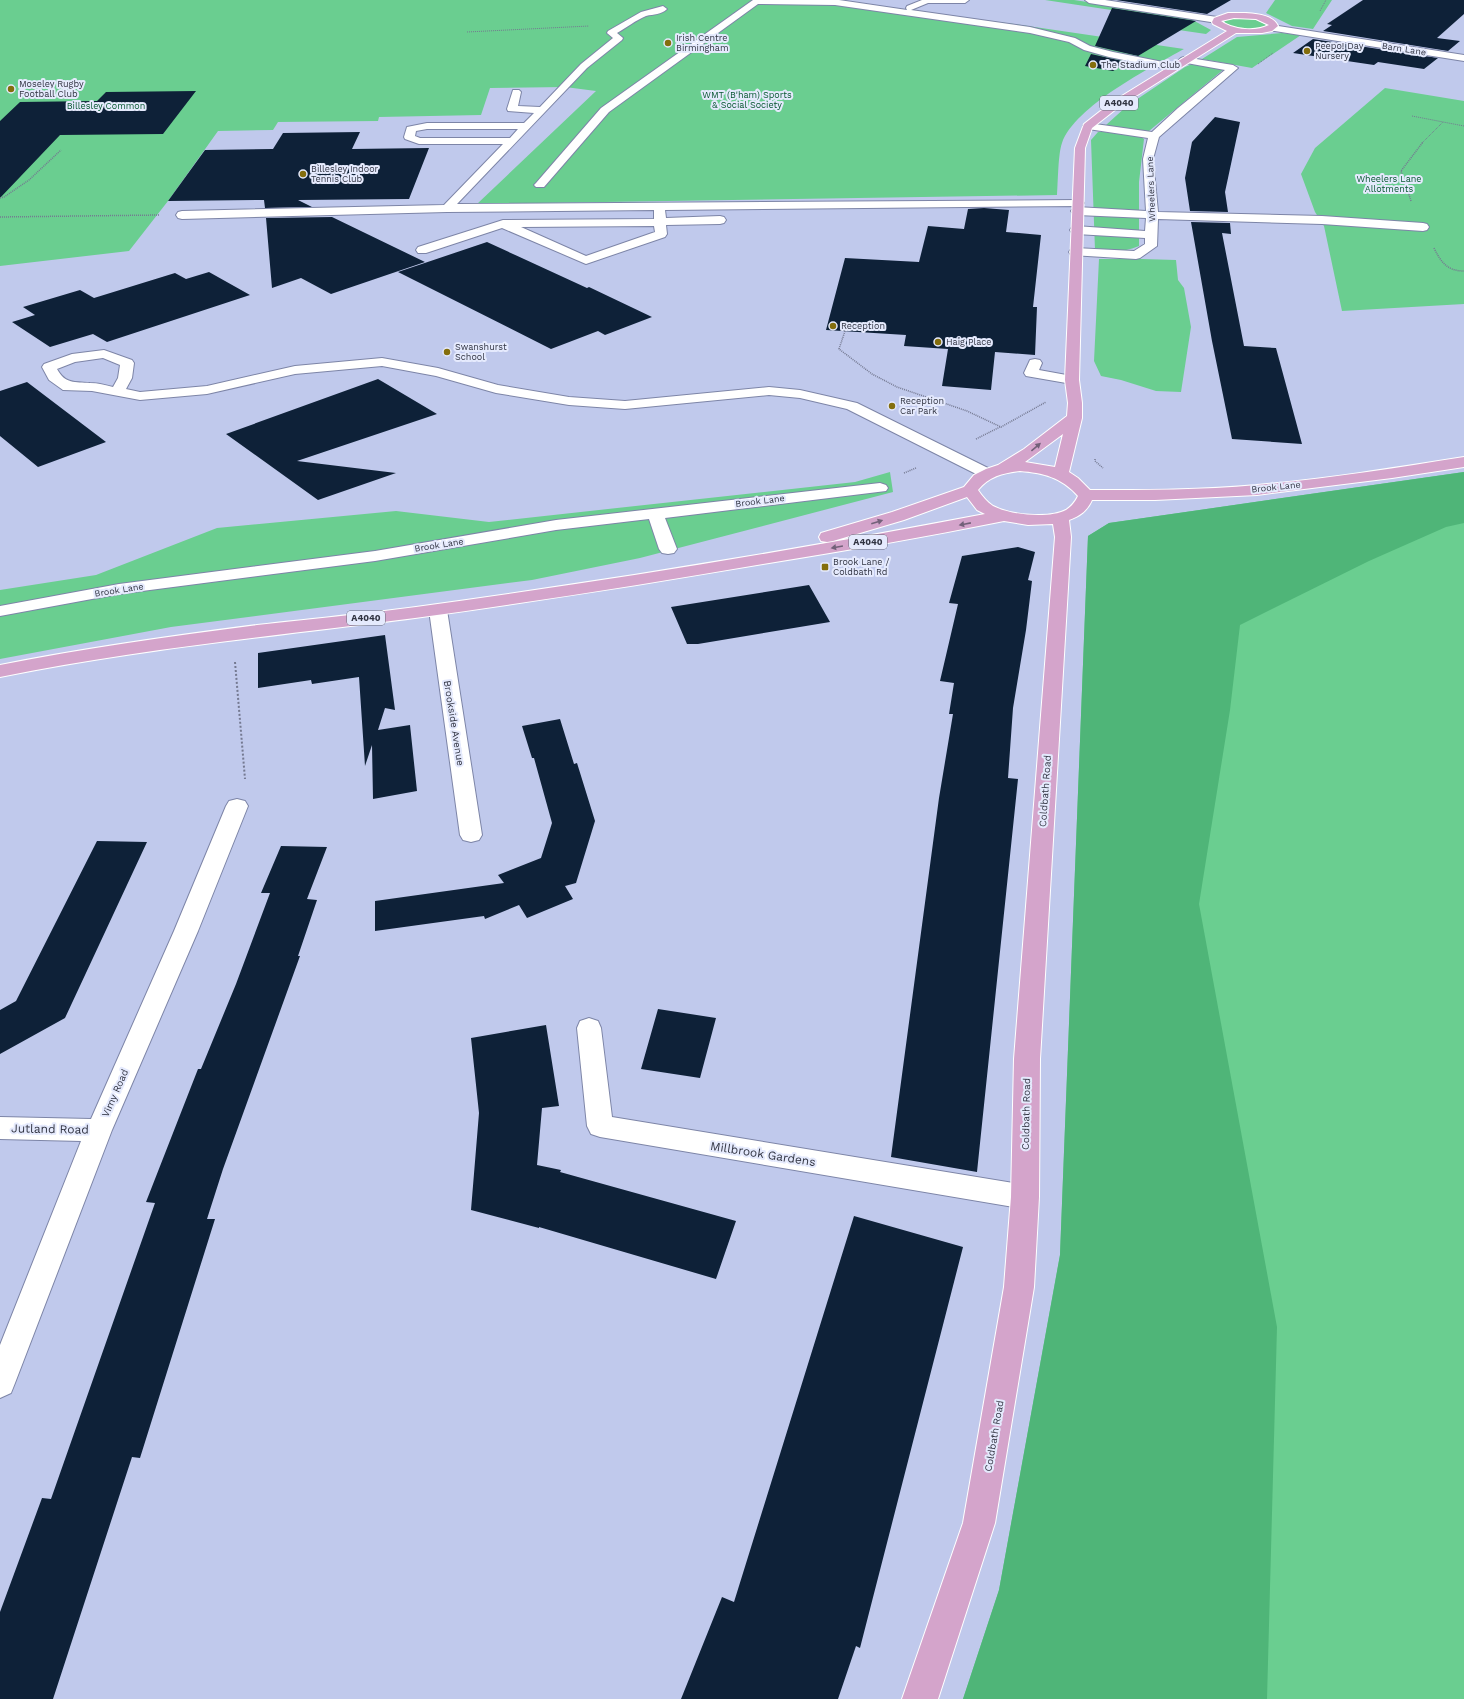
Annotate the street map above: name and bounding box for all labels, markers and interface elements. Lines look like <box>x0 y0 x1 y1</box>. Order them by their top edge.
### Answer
place label: Irish Centre Birmingham <box>676 33 729 53</box>
marker: Irish Centre Birmingham <box>663 38 673 48</box>
place label: Peepo! Day Nursery <box>1315 41 1364 61</box>
street label: Barn Lane <box>1381 41 1427 57</box>
marker: Peepo! Day Nursery <box>1302 46 1312 56</box>
marker: The Stadium Club <box>1088 60 1098 70</box>
place label: The Stadium Club <box>1101 60 1180 70</box>
place label: Moseley Rugby Football Club <box>19 79 84 99</box>
marker: Moseley Rugby Football Club <box>6 84 16 94</box>
park label: WMT (B'ham) Sports & Social Society <box>702 90 792 110</box>
road number: A4040 <box>1100 96 1138 110</box>
park label: Billesley Common <box>67 101 145 111</box>
street label: Wheelers Lane <box>1145 156 1157 222</box>
place label: Billesley Indoor Tennis Club <box>311 164 379 184</box>
marker: Billesley Indoor Tennis Club <box>298 169 308 179</box>
park label: Wheelers Lane Allotments <box>1356 174 1422 194</box>
marker: Reception <box>828 321 838 331</box>
place label: Reception <box>841 321 885 331</box>
marker: Haig Place <box>933 337 943 347</box>
place label: Haig Place <box>946 337 991 347</box>
place label: Swanshurst School <box>455 342 507 362</box>
marker: Swanshurst School <box>442 347 452 357</box>
place label: Reception Car Park <box>900 396 944 416</box>
marker: Reception Car Park <box>887 401 897 411</box>
one-way arrow <box>1031 442 1041 451</box>
street label: Brook Lane <box>1251 479 1301 495</box>
street label: Brook Lane <box>735 493 785 509</box>
one-way arrow <box>871 519 883 525</box>
one-way arrow <box>959 521 971 527</box>
road number: A4040 <box>849 535 887 549</box>
street label: Brook Lane <box>414 536 464 554</box>
one-way arrow <box>831 544 843 550</box>
place label: Brook Lane / Coldbath Rd <box>833 557 889 577</box>
marker: Brook Lane / Coldbath Rd <box>820 562 830 572</box>
street label: Brook Lane <box>94 581 144 599</box>
road number: A4040 <box>347 611 385 625</box>
street label: Brookside Avenue <box>442 679 466 767</box>
street label: Coldbath Road <box>1037 755 1053 827</box>
street label: Vimy Road <box>100 1067 130 1119</box>
street label: Coldbath Road <box>1020 1078 1032 1150</box>
street label: Jutland Road <box>11 1121 89 1137</box>
street label: Millbrook Gardens <box>709 1139 817 1169</box>
street label: Coldbath Road <box>982 1400 1006 1472</box>

